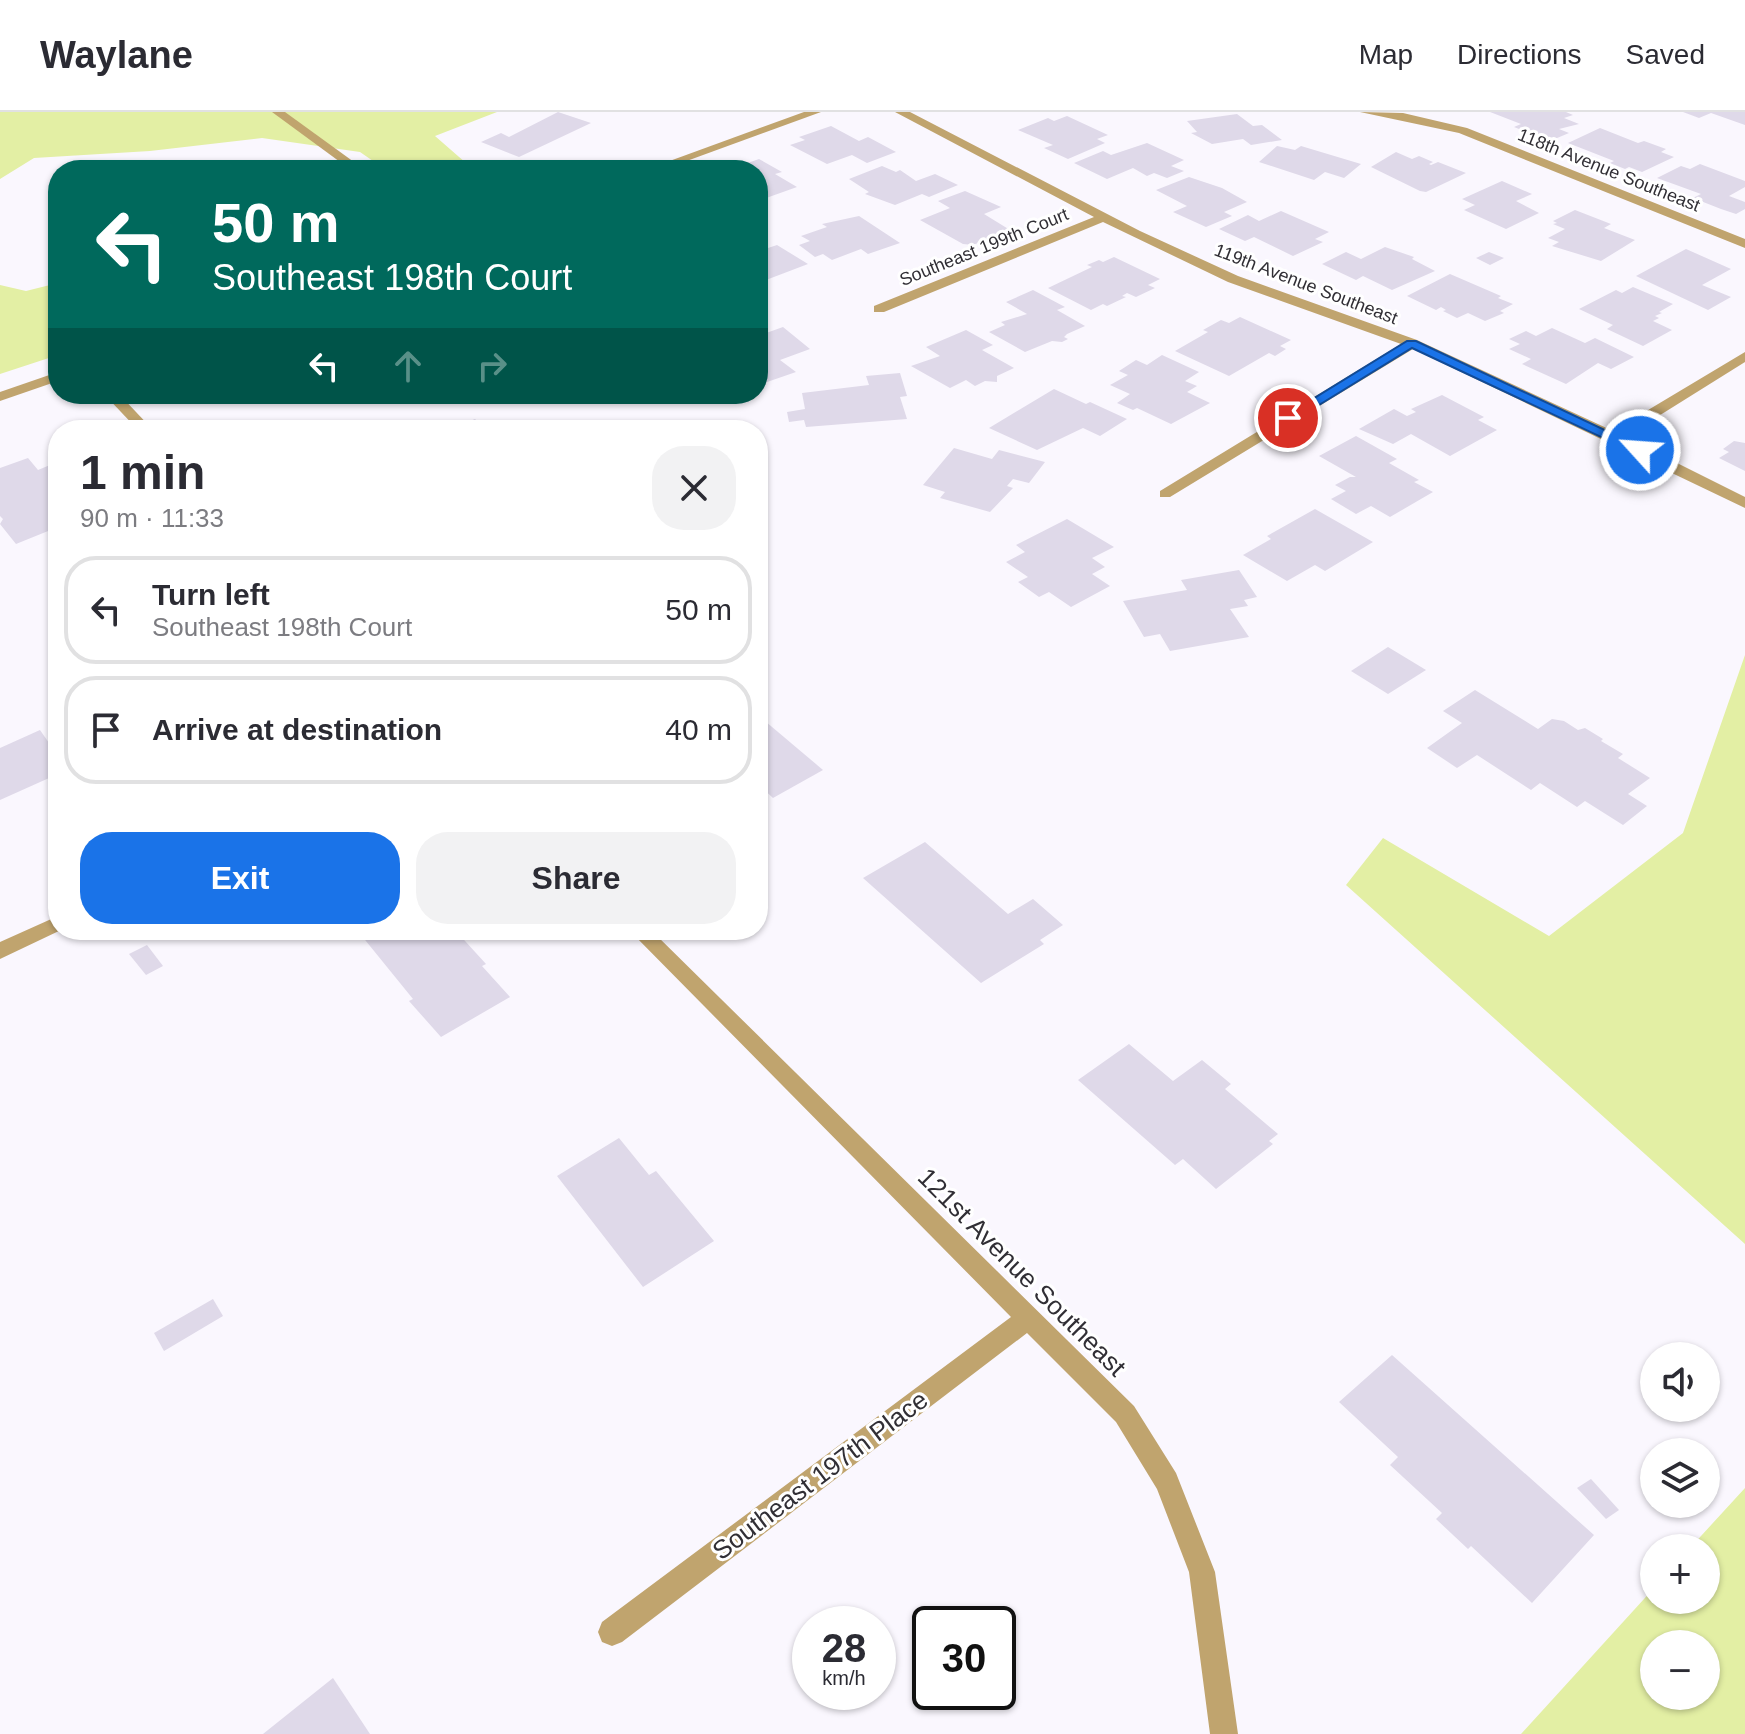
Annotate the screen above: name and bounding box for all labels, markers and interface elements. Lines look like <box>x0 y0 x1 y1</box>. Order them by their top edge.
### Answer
text: Waylane <box>40 34 193 76</box>
text: Map <box>1359 39 1413 70</box>
text: Directions <box>1457 39 1582 70</box>
text: Saved <box>1626 39 1705 70</box>
street label: 118th Avenue Southeast <box>1515 124 1703 216</box>
text: 50 m <box>212 191 340 254</box>
icon: left <box>80 192 184 296</box>
street label: Southeast 199th Court <box>897 204 1071 290</box>
street label: 119th Avenue Southeast <box>1212 240 1400 328</box>
text: Southeast 198th Court <box>212 257 572 298</box>
icon: left <box>302 344 346 388</box>
icon: ahead <box>386 344 430 388</box>
icon: right <box>470 344 514 388</box>
pin <box>1254 384 1322 452</box>
icon: arrive <box>1266 396 1310 440</box>
position arrow <box>1598 408 1682 492</box>
text: 1 min <box>80 446 205 499</box>
button: close <box>652 446 736 530</box>
text: 90 m · 11:33 <box>80 503 224 533</box>
text: Turn left <box>152 578 270 611</box>
icon: left <box>84 588 128 632</box>
text: 50 m <box>665 593 732 626</box>
text: Southeast 198th Court <box>152 612 412 642</box>
icon: arrive <box>84 708 128 752</box>
text: Arrive at destination <box>152 713 442 746</box>
text: 40 m <box>665 713 732 746</box>
button: Exit <box>80 832 400 924</box>
button: Share <box>416 832 736 924</box>
street label: 121st Avenue Southeast <box>912 1162 1133 1383</box>
map controls <box>1640 1342 1720 1710</box>
button: sound <box>1640 1342 1720 1422</box>
street label: Southeast 197th Place <box>706 1384 934 1566</box>
button: layers <box>1640 1438 1720 1518</box>
button: + <box>1640 1534 1720 1614</box>
speed limit sign: 30 <box>912 1606 1016 1710</box>
text: 28 <box>822 1626 866 1670</box>
button: − <box>1640 1630 1720 1710</box>
text: km/h <box>822 1667 866 1689</box>

